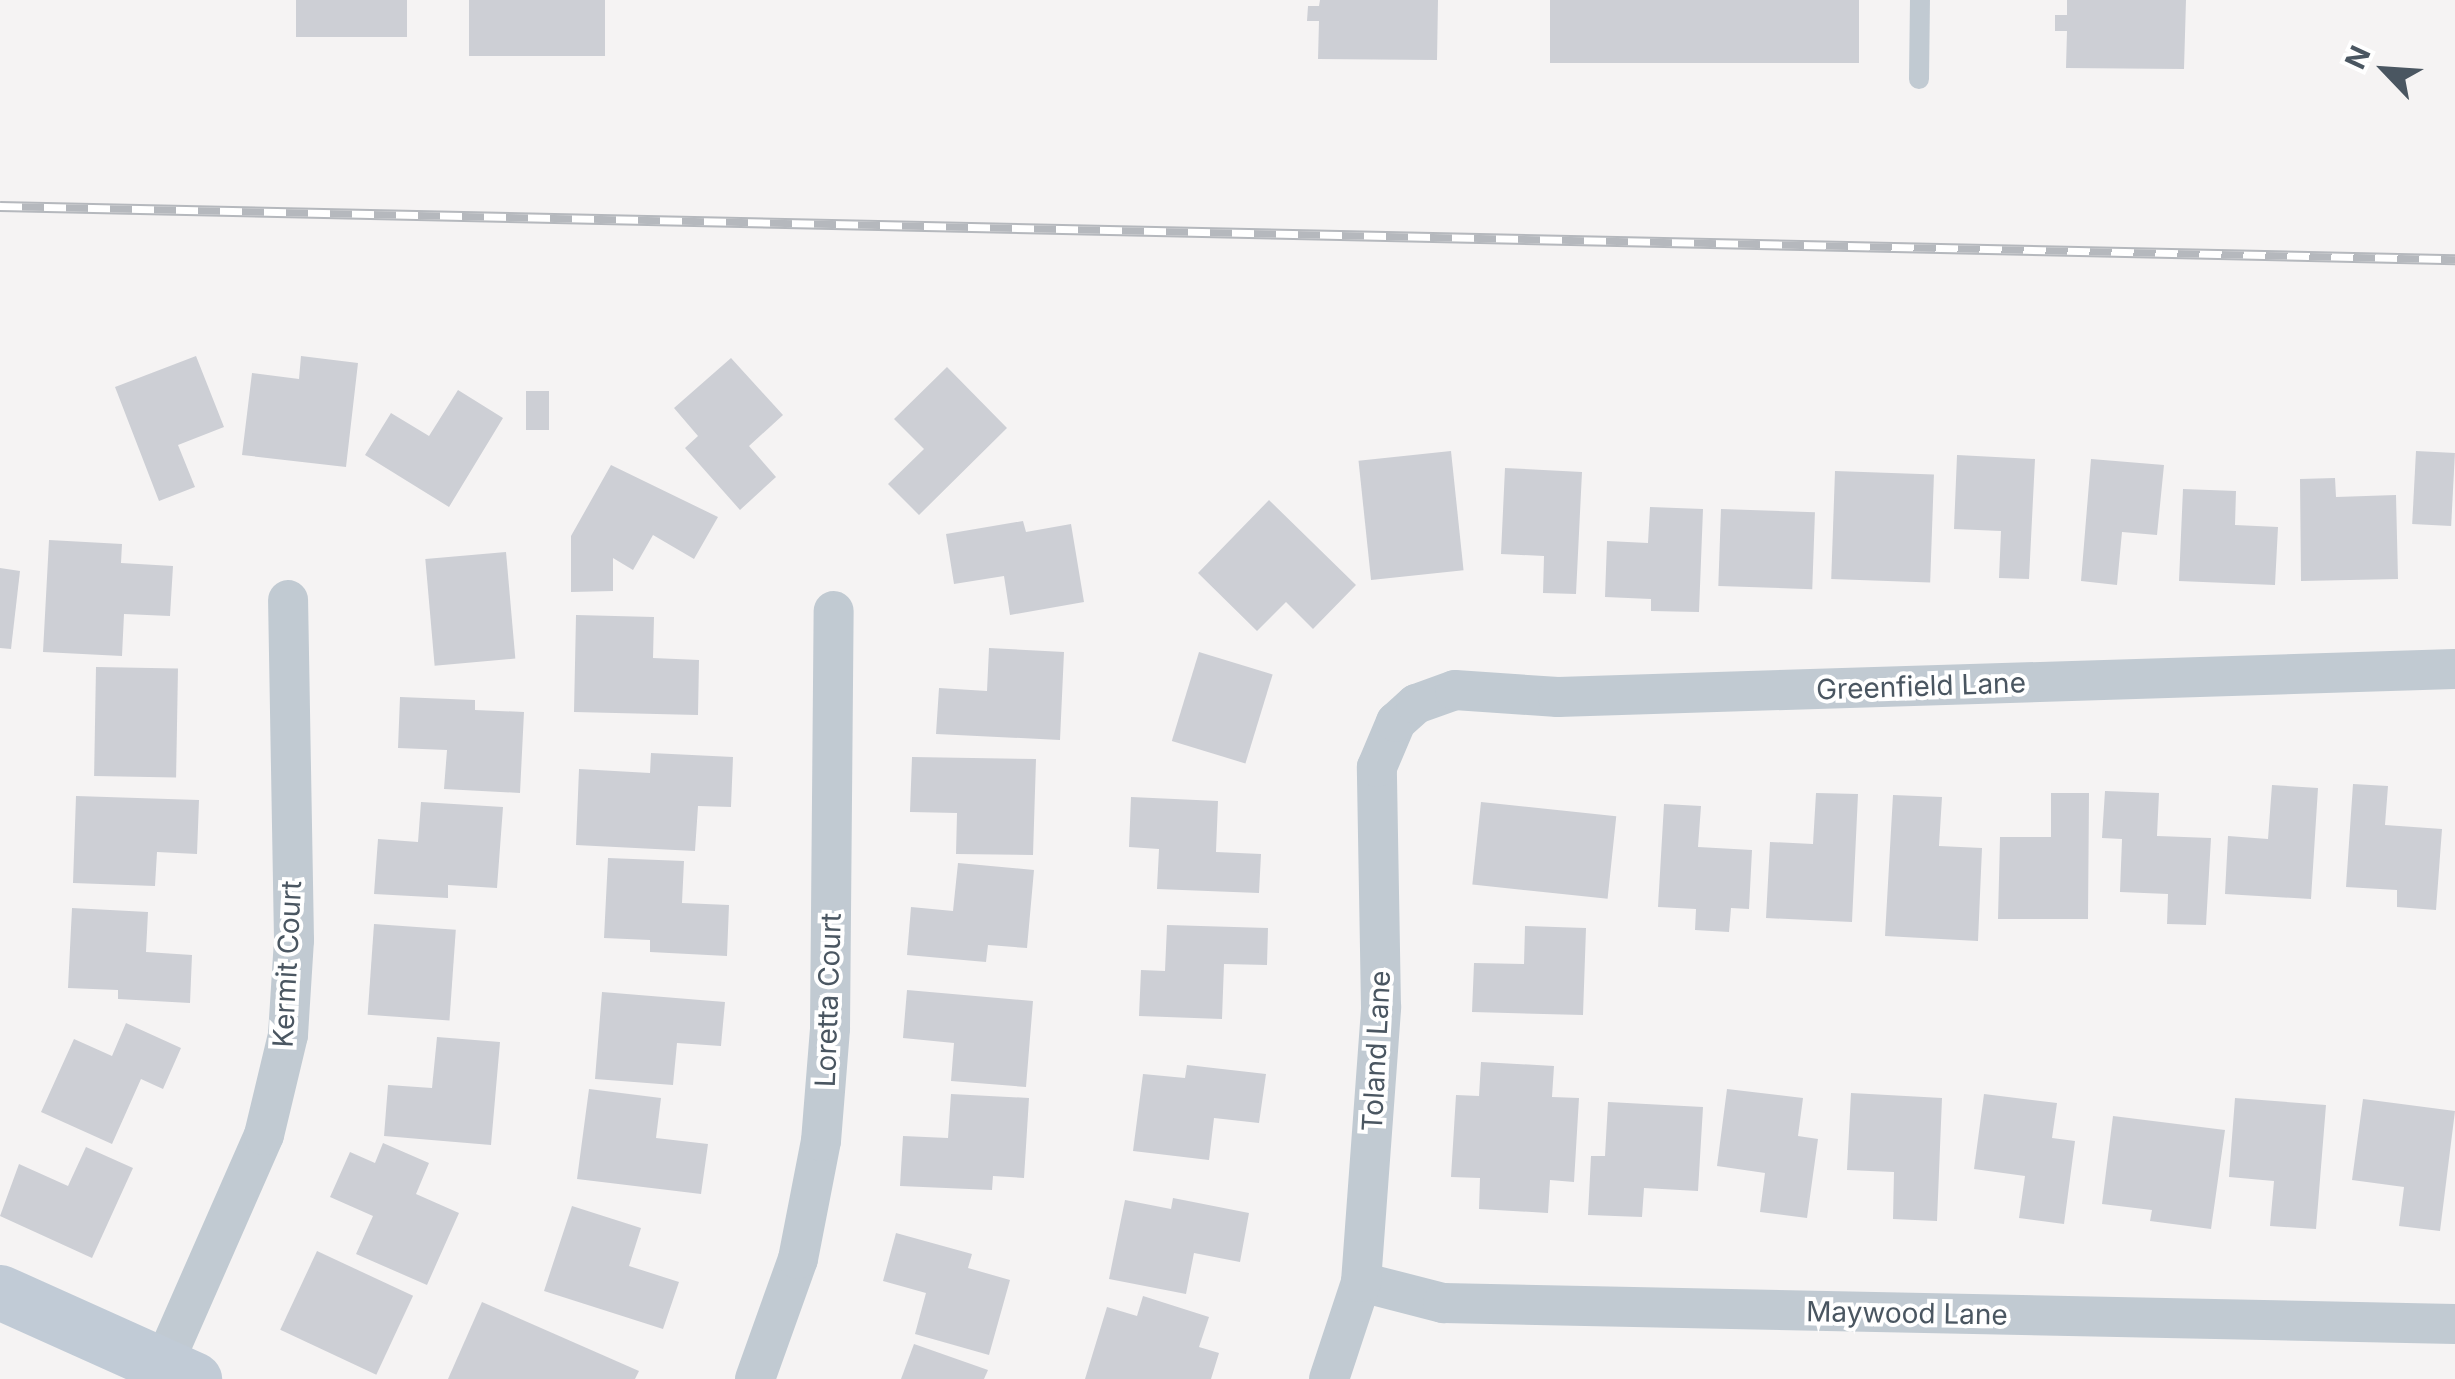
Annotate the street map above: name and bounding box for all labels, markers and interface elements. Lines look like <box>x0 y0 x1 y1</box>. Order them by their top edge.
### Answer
north arrow <box>2335 20 2435 120</box>
text: N <box>2338 40 2378 74</box>
street label: Greenfield Lane <box>1816 666 2026 706</box>
street label: Kermit Court <box>266 880 308 1048</box>
street label: Loretta Court <box>808 912 848 1088</box>
street label: Toland Lane <box>1355 970 1397 1132</box>
street label: Maywood Lane <box>1806 1294 2008 1332</box>

